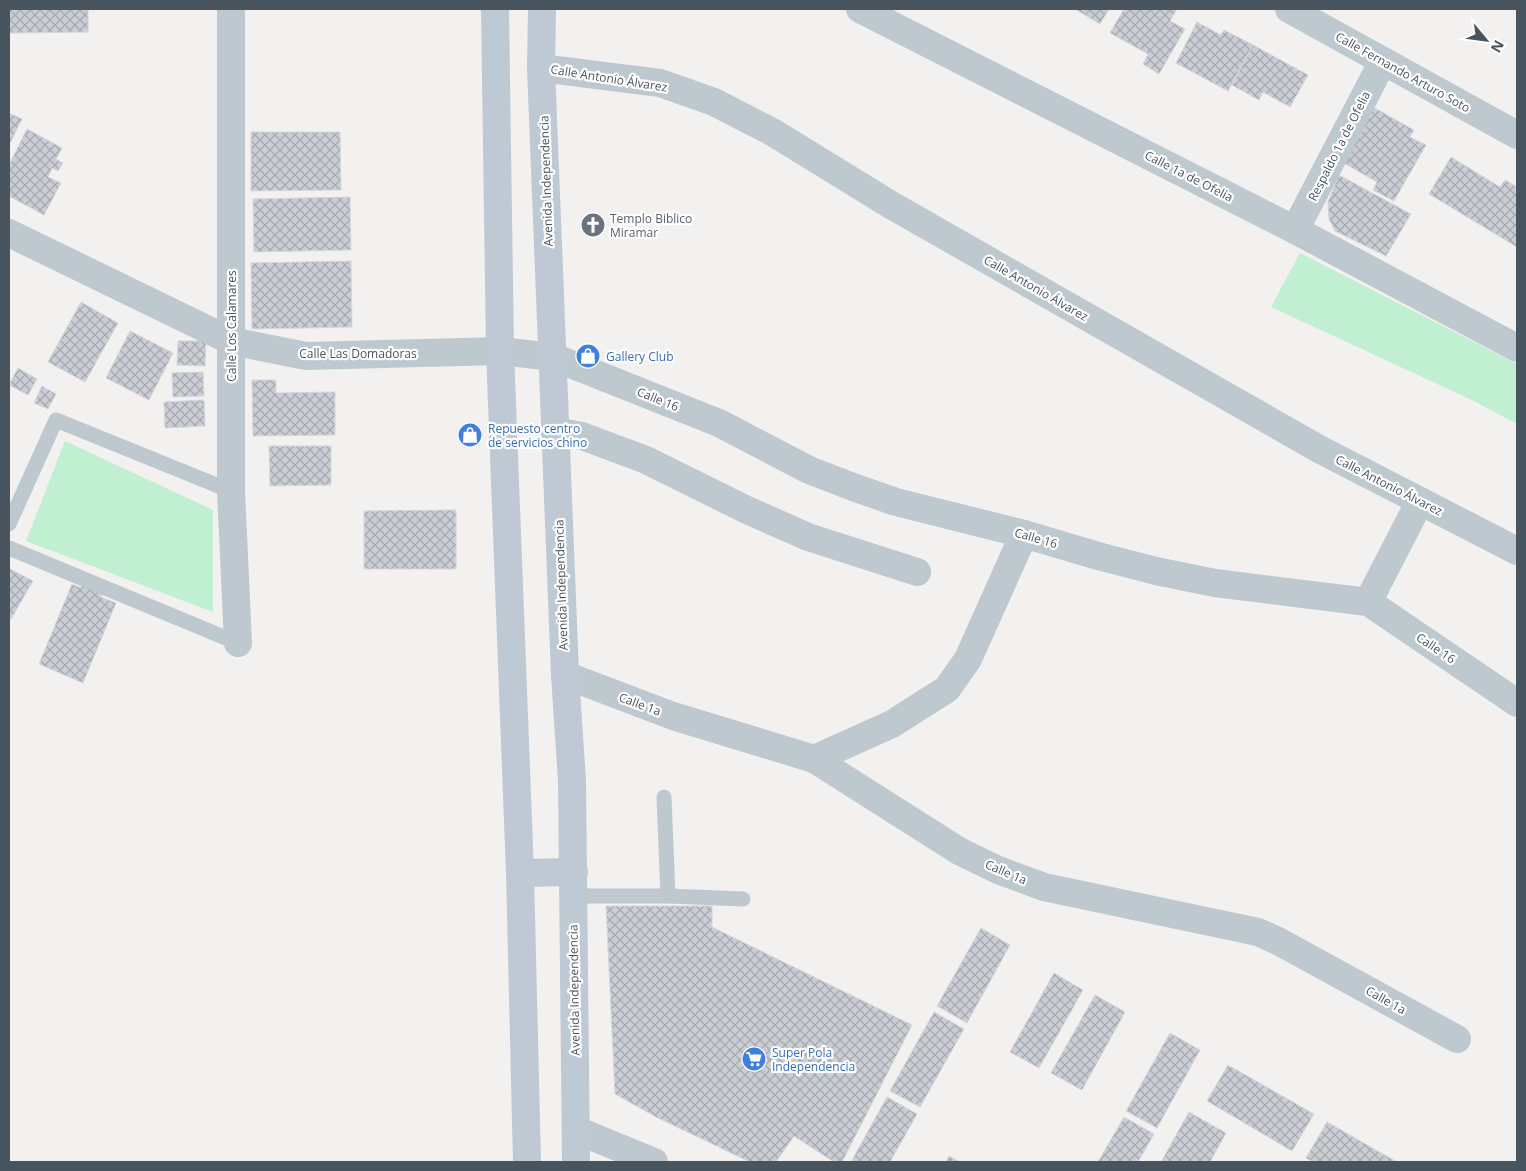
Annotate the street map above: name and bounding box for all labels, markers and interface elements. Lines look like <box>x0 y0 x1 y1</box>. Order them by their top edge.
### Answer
north arrow <box>1461 15 1511 65</box>
street label: Calle Fernando Arturo Soto <box>1333 28 1473 116</box>
text: N <box>1487 37 1509 56</box>
street label: Calle Antonio Álvarez <box>549 60 669 96</box>
street label: Respaldo 1a de Ofelia <box>1304 88 1374 204</box>
street label: Avenida Independencia <box>535 115 557 247</box>
street label: Calle 1a de Ofelia <box>1142 146 1236 206</box>
place label: Templo Biblico Miramar <box>610 210 692 241</box>
church icon: Templo Biblico Miramar <box>580 212 606 238</box>
street label: Calle Antonio Álvarez <box>981 251 1092 325</box>
street label: Calle Los Calamares <box>223 270 240 382</box>
shop icon: Gallery Club <box>575 343 601 369</box>
street label: Calle Las Domadoras <box>299 345 417 362</box>
place label: Gallery Club <box>606 348 674 365</box>
street label: Calle 16 <box>634 383 682 415</box>
place label: Repuesto centro de servicios chino <box>488 420 587 451</box>
shop icon: Repuesto centro de servicios chino <box>457 422 483 448</box>
street label: Calle Antonio Álvarez <box>1333 451 1446 519</box>
street label: Avenida Independencia <box>550 519 572 651</box>
street label: Calle 16 <box>1013 524 1060 552</box>
street label: Calle 16 <box>1413 629 1459 667</box>
street label: Calle 1a <box>617 689 663 719</box>
street label: Calle 1a <box>983 856 1029 888</box>
street label: Avenida Independencia <box>564 924 584 1056</box>
street label: Calle 1a <box>1363 982 1409 1018</box>
place label: Super Pola Independencia <box>772 1044 855 1075</box>
supermarket icon: Super Pola Independencia <box>741 1046 767 1072</box>

